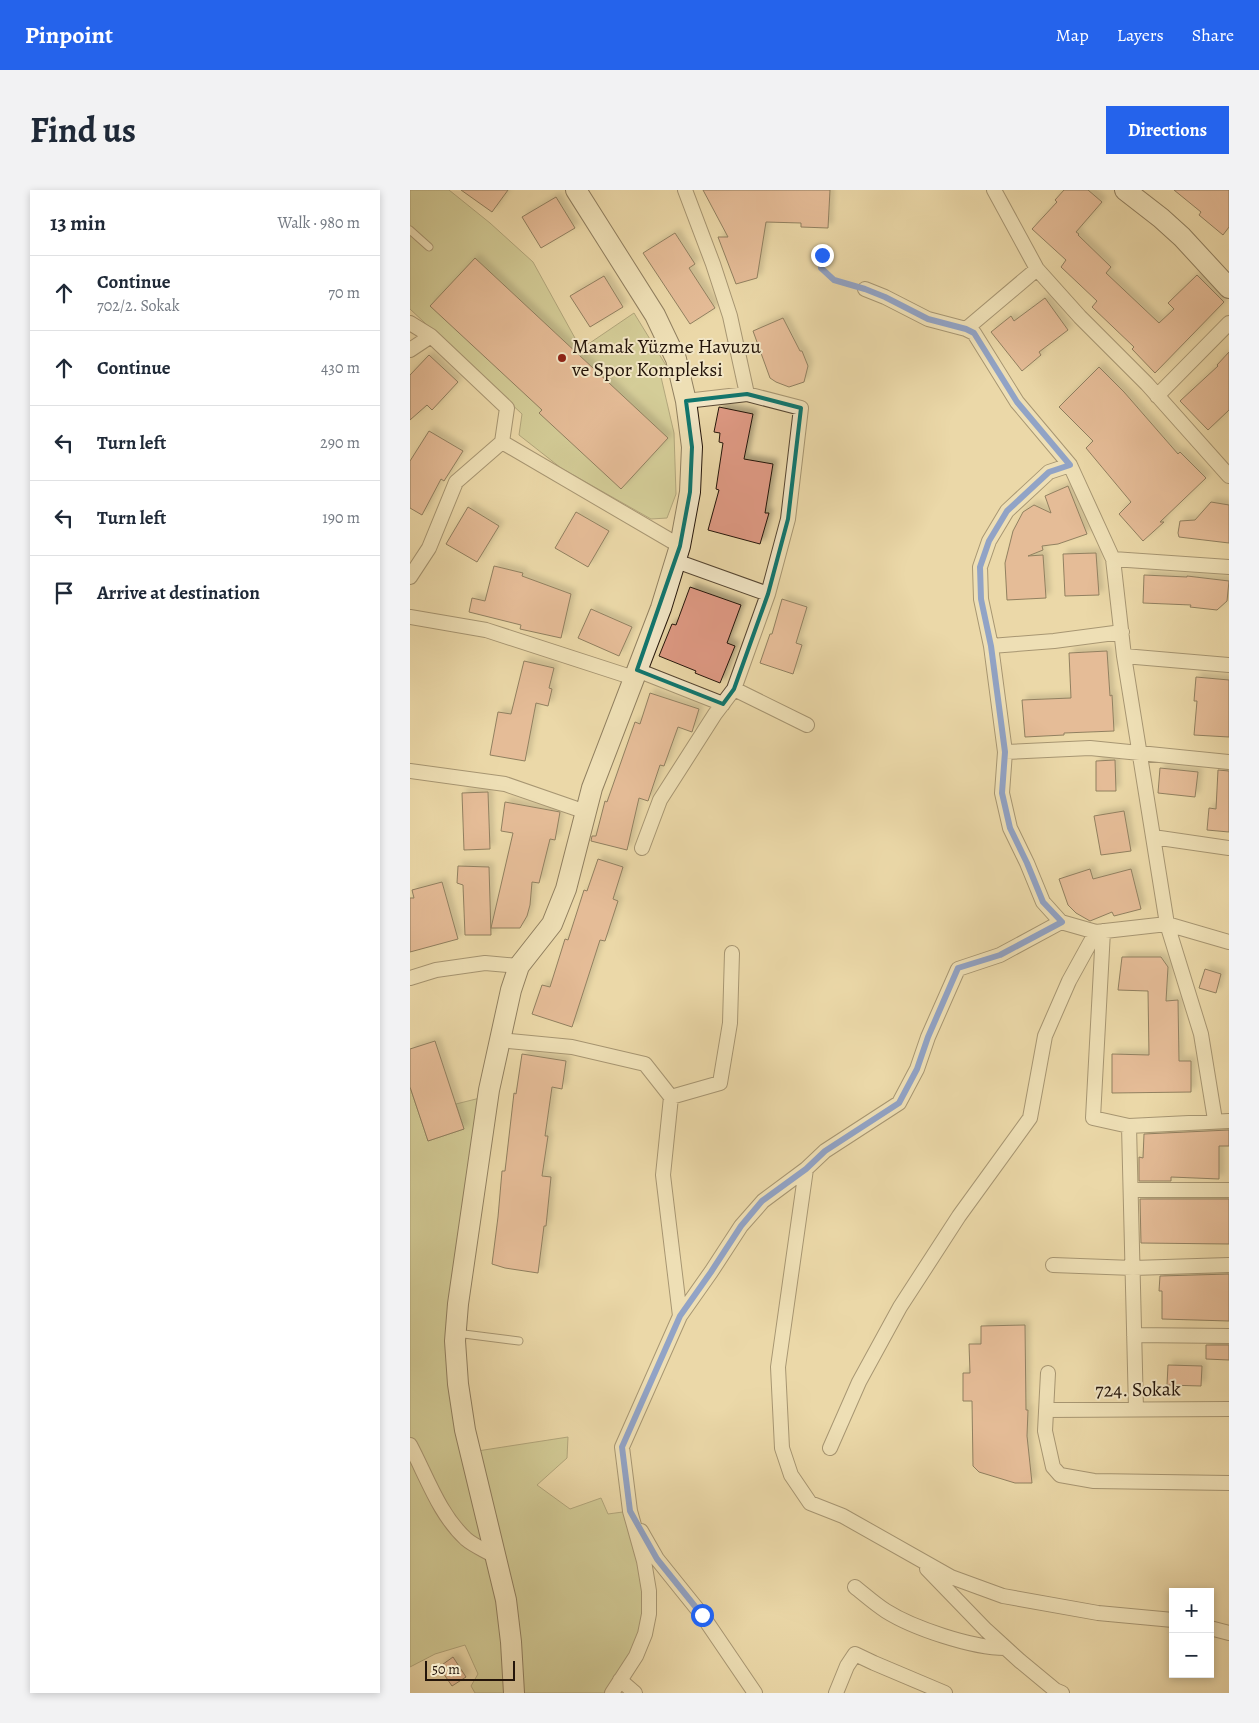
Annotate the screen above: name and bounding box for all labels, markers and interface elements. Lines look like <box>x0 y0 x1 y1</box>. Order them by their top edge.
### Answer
text: Pinpoint <box>25 19 113 51</box>
text: Map <box>1056 23 1089 47</box>
text: Layers <box>1117 23 1164 47</box>
text: Share <box>1192 23 1234 47</box>
text: Find us <box>30 106 136 154</box>
button: Directions <box>1106 106 1229 154</box>
text: 13 min <box>50 209 106 237</box>
text: Walk · 980 m <box>278 212 360 234</box>
route end <box>811 244 834 267</box>
text: Continue <box>97 269 171 295</box>
icon: ahead <box>50 279 78 307</box>
text: 70 m <box>328 282 360 304</box>
text: 702/2. Sokak <box>97 295 180 317</box>
place label: Mamak Yüzme Havuzu ve Spor Kompleksi <box>571 333 761 383</box>
marker: Mamak Yüzme Havuzu ve Spor Kompleksi <box>556 352 568 364</box>
icon: ahead <box>50 354 78 382</box>
text: Continue <box>97 355 171 381</box>
text: 430 m <box>321 357 360 379</box>
icon: left <box>50 429 78 457</box>
text: Turn left <box>97 430 166 456</box>
text: 290 m <box>320 432 360 454</box>
icon: left <box>50 504 78 532</box>
text: Turn left <box>97 505 166 531</box>
text: 190 m <box>322 507 360 529</box>
icon: arrive <box>50 579 78 607</box>
text: Arrive at destination <box>97 580 260 606</box>
street label: 724. Sokak <box>1095 1375 1181 1404</box>
map controls <box>1169 1588 1214 1678</box>
button: + <box>1169 1588 1214 1633</box>
route start <box>691 1604 714 1627</box>
button: − <box>1169 1633 1214 1678</box>
scale bar <box>425 1658 515 1681</box>
text: 50 m <box>432 1660 460 1679</box>

